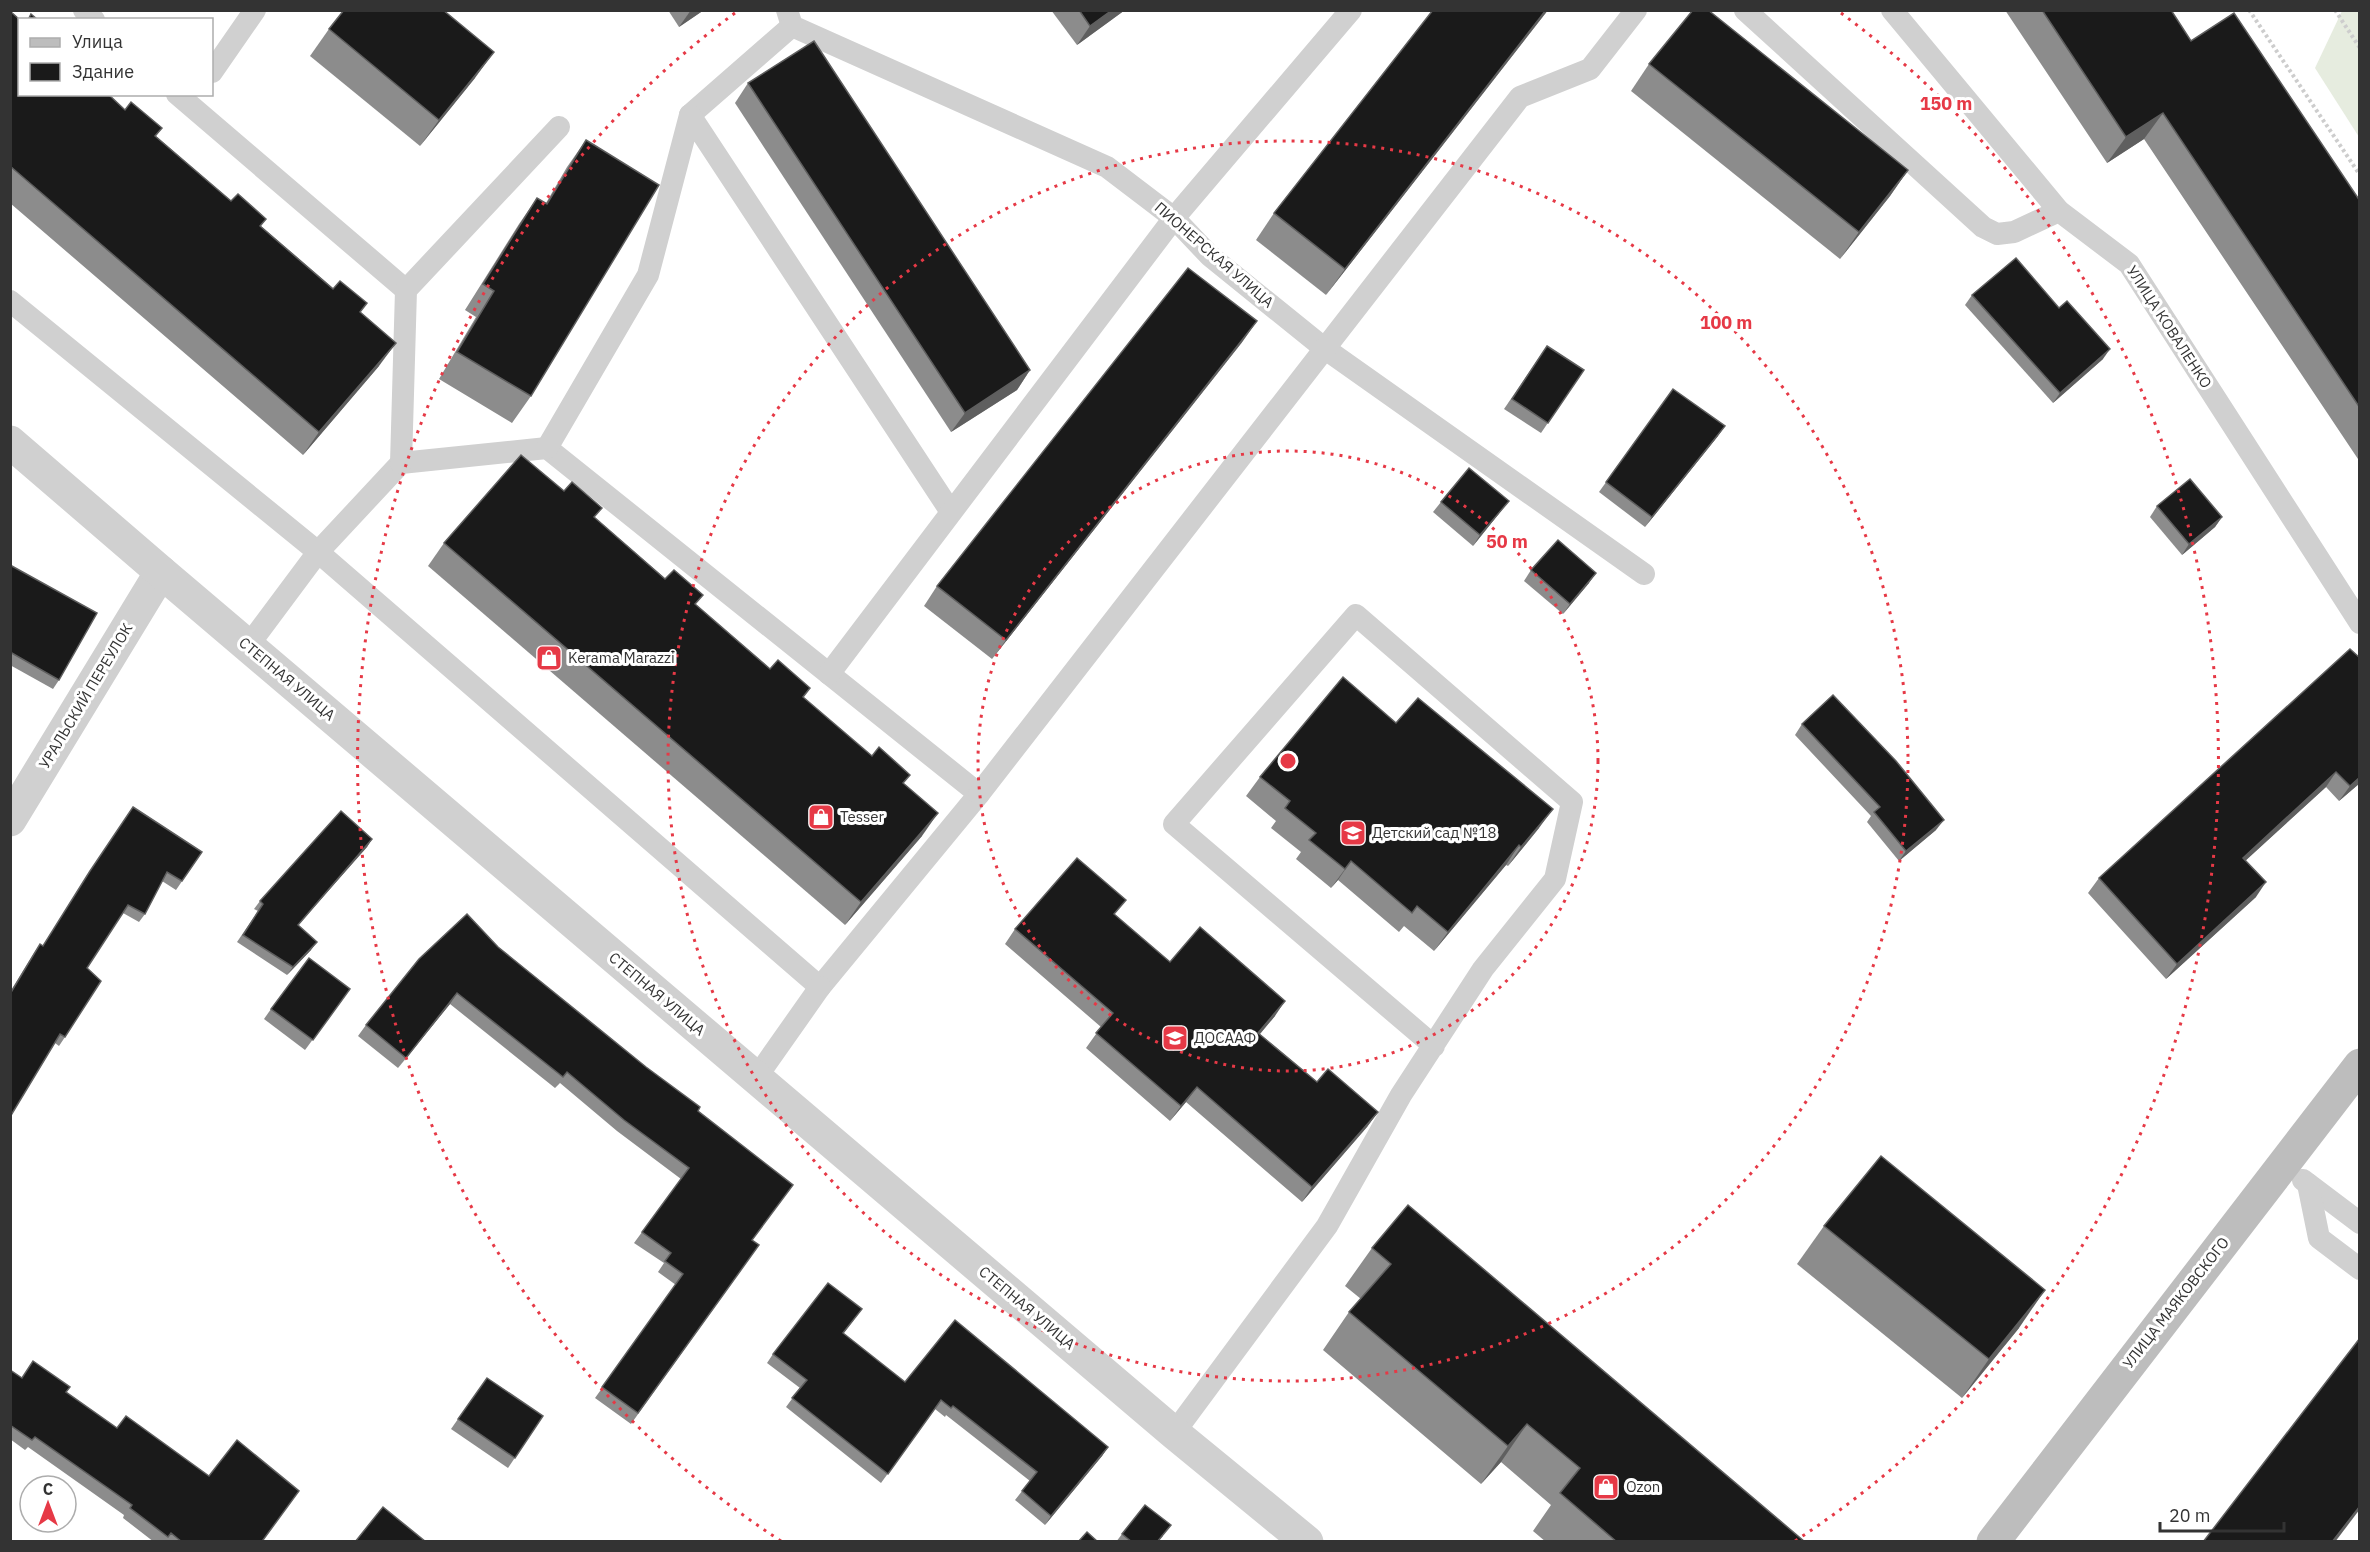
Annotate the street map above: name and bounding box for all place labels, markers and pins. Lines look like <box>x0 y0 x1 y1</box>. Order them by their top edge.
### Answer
shop icon: Kerama Marazzi <box>534 643 564 673</box>
place label: Kerama Marazzi <box>568 648 675 667</box>
centre of rings <box>1278 751 1298 771</box>
shop icon: Tesser <box>806 802 836 832</box>
place label: Tesser <box>840 807 885 826</box>
school or university icon: Детский сад №18 <box>1338 818 1368 848</box>
place label: Детский сад №18 <box>1372 823 1497 842</box>
school or university icon: ДОСААФ <box>1160 1023 1190 1053</box>
place label: ДОСААФ <box>1194 1028 1256 1047</box>
shop icon: Ozon <box>1591 1472 1621 1502</box>
place label: Ozon <box>1626 1477 1660 1496</box>

